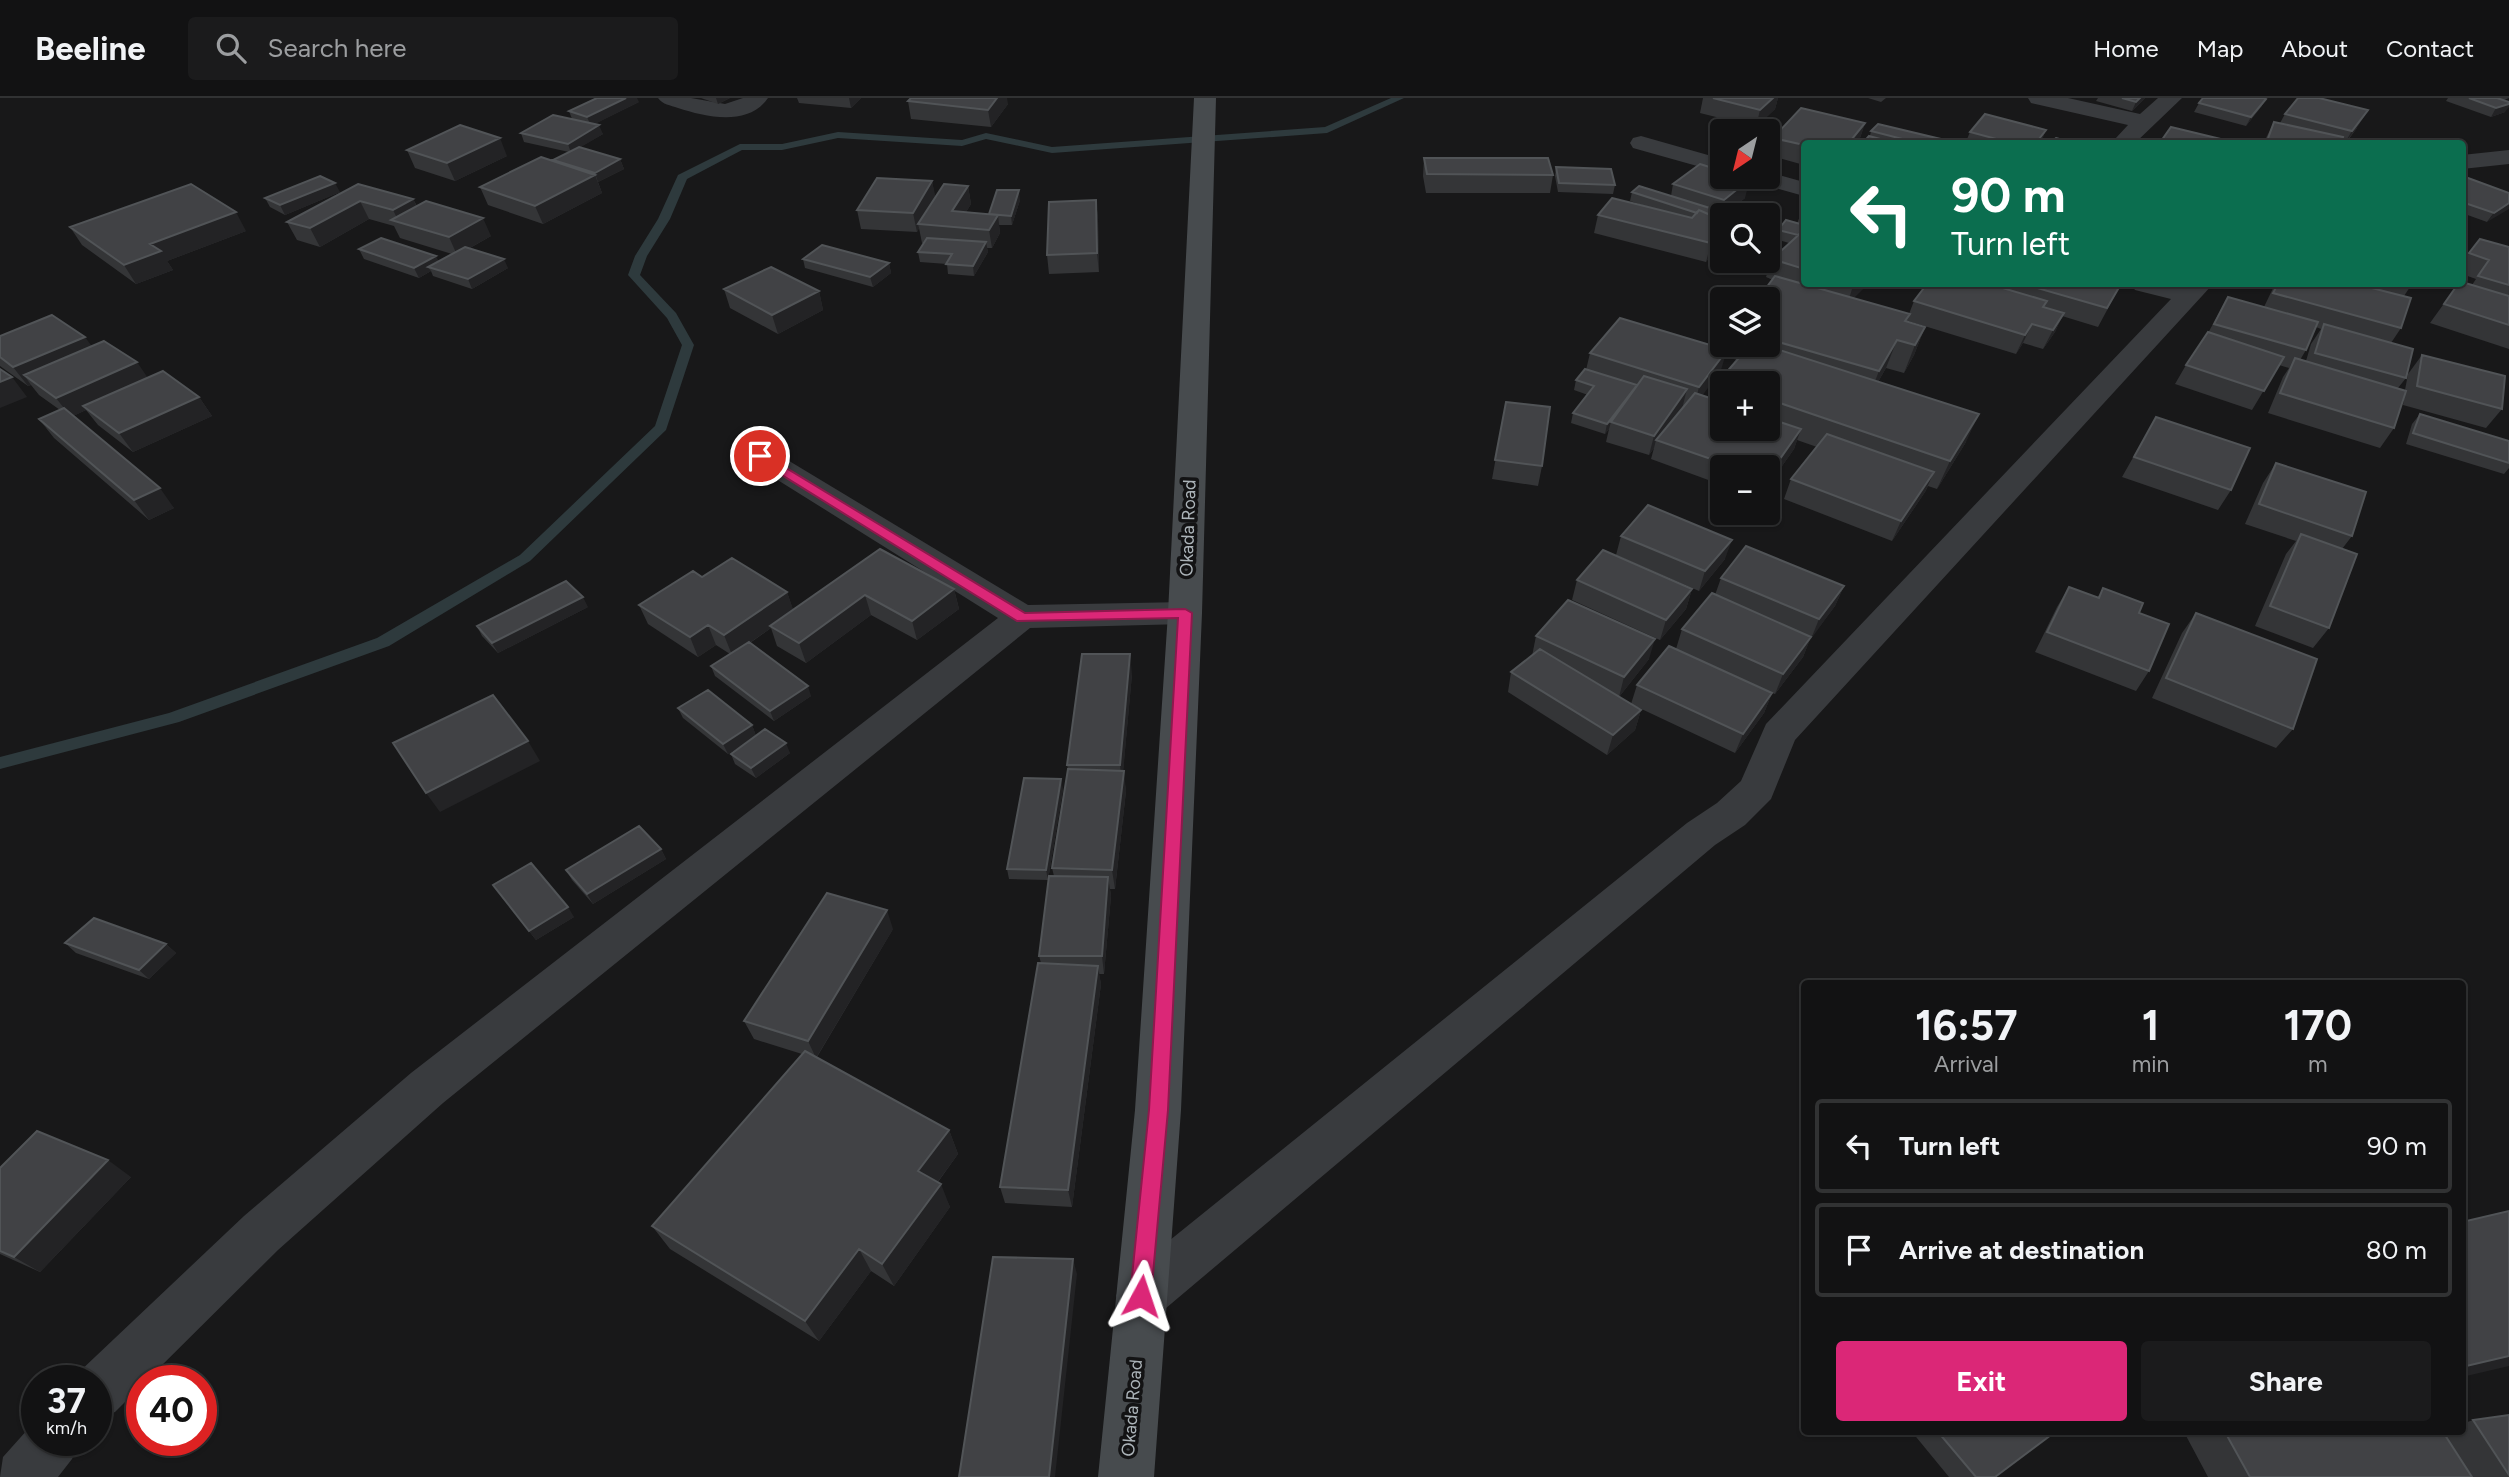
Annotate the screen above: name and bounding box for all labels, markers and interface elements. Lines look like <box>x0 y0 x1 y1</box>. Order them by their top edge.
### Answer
search box <box>188 17 678 80</box>
text: Beeline <box>35 29 146 68</box>
icon: search <box>212 29 250 67</box>
text: Search here <box>268 32 406 64</box>
text: Home <box>2093 34 2159 63</box>
text: Map <box>2197 34 2243 63</box>
text: About <box>2281 34 2348 63</box>
text: Contact <box>2386 34 2474 63</box>
north arrow <box>1710 119 1780 189</box>
map controls <box>1710 119 1780 525</box>
text: 90 m <box>1951 165 2066 224</box>
icon: left <box>1836 168 1927 259</box>
button: search <box>1710 203 1780 273</box>
text: Turn left <box>1951 225 2070 263</box>
button: layers <box>1710 287 1780 357</box>
button: + <box>1710 371 1780 441</box>
pin <box>730 426 790 486</box>
icon: arrive <box>741 437 779 475</box>
button: − <box>1710 455 1780 525</box>
street label: Okada Road <box>1175 479 1201 577</box>
text: 16:57 <box>1915 1000 2018 1051</box>
text: 1 <box>2142 1000 2159 1051</box>
text: 170 <box>2284 1000 2352 1051</box>
text: Arrival <box>1934 1050 1999 1078</box>
text: min <box>2132 1050 2169 1078</box>
text: m <box>2308 1050 2328 1078</box>
icon: left <box>1840 1127 1878 1165</box>
text: Turn left <box>1899 1130 2000 1162</box>
text: 90 m <box>2367 1130 2427 1162</box>
icon: arrive <box>1840 1231 1878 1269</box>
text: Arrive at destination <box>1899 1234 2144 1266</box>
text: 80 m <box>2366 1234 2427 1266</box>
position arrow <box>1104 1259 1178 1333</box>
button: Exit <box>1836 1341 2127 1421</box>
button: Share <box>2141 1341 2431 1421</box>
street label: Okada Road <box>1117 1359 1147 1457</box>
speed limit sign: 40 <box>126 1365 217 1456</box>
text: 37 <box>47 1380 86 1422</box>
text: km/h <box>46 1417 87 1439</box>

